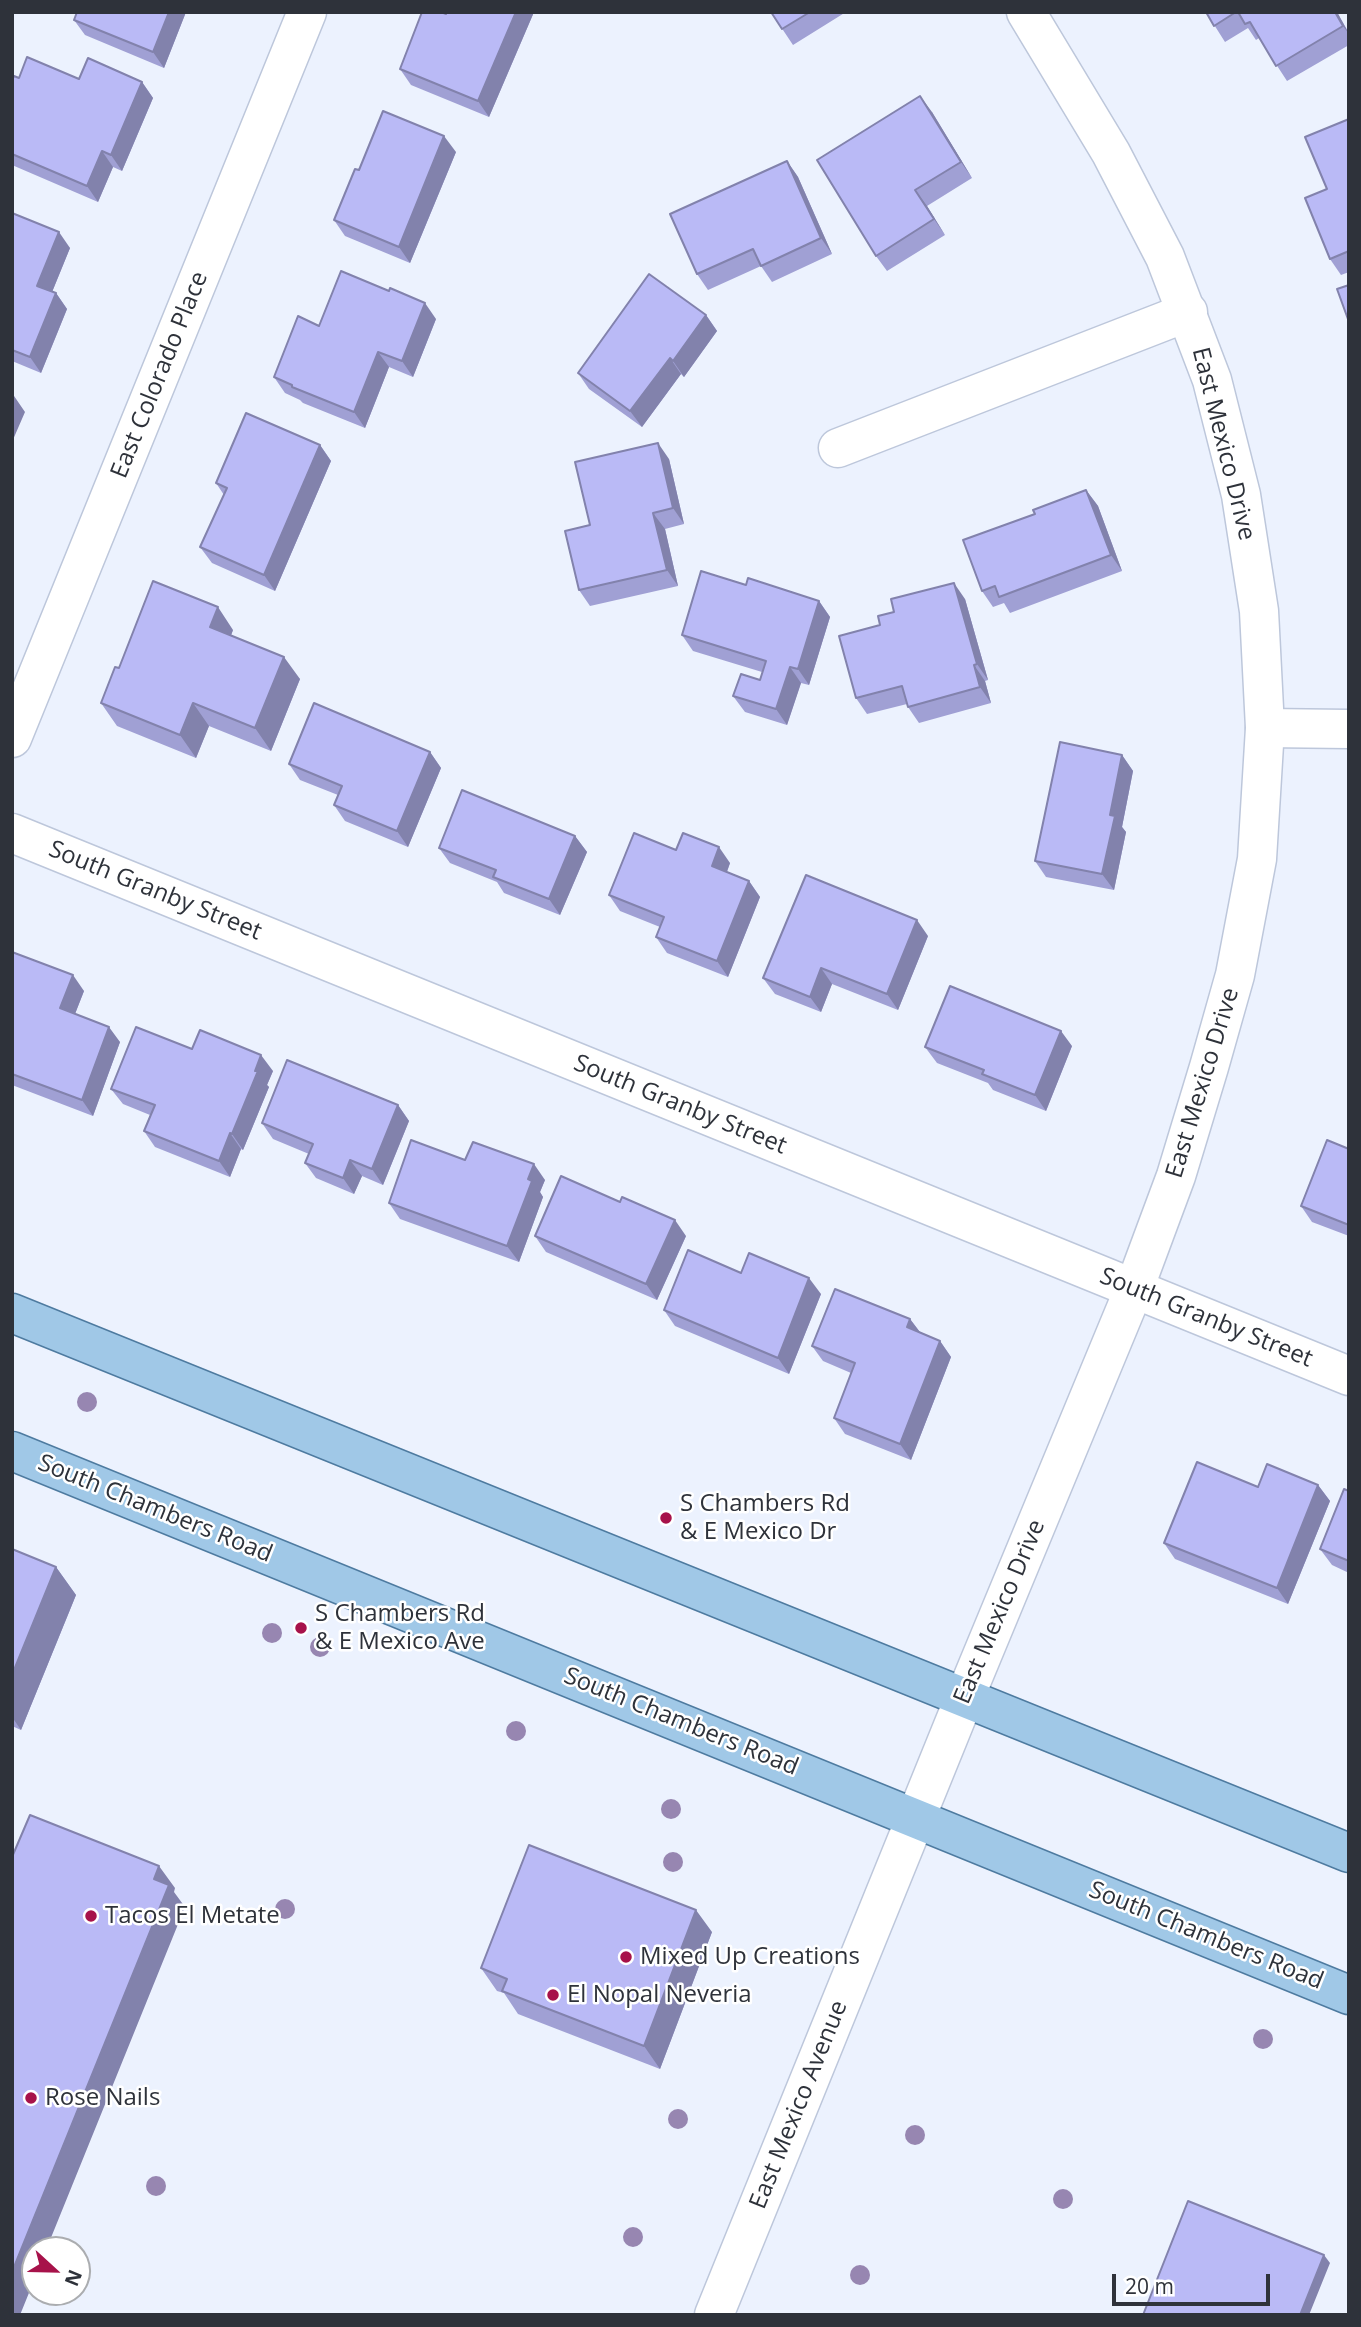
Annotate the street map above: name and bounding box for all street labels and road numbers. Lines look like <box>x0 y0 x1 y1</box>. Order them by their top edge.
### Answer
street label: East Colorado Place <box>105 267 215 483</box>
street label: East Mexico Drive <box>1185 345 1261 543</box>
street label: South Granby Street <box>44 835 266 947</box>
street label: East Mexico Drive <box>1160 984 1246 1182</box>
street label: South Granby Street <box>569 1049 791 1161</box>
street label: South Granby Street <box>1095 1262 1317 1374</box>
street label: South Chambers Road <box>34 1449 276 1569</box>
street label: East Mexico Drive <box>948 1515 1052 1709</box>
street label: South Chambers Road <box>560 1662 802 1782</box>
street label: South Chambers Road <box>1085 1876 1327 1996</box>
street label: East Mexico Avenue <box>744 1997 854 2213</box>

